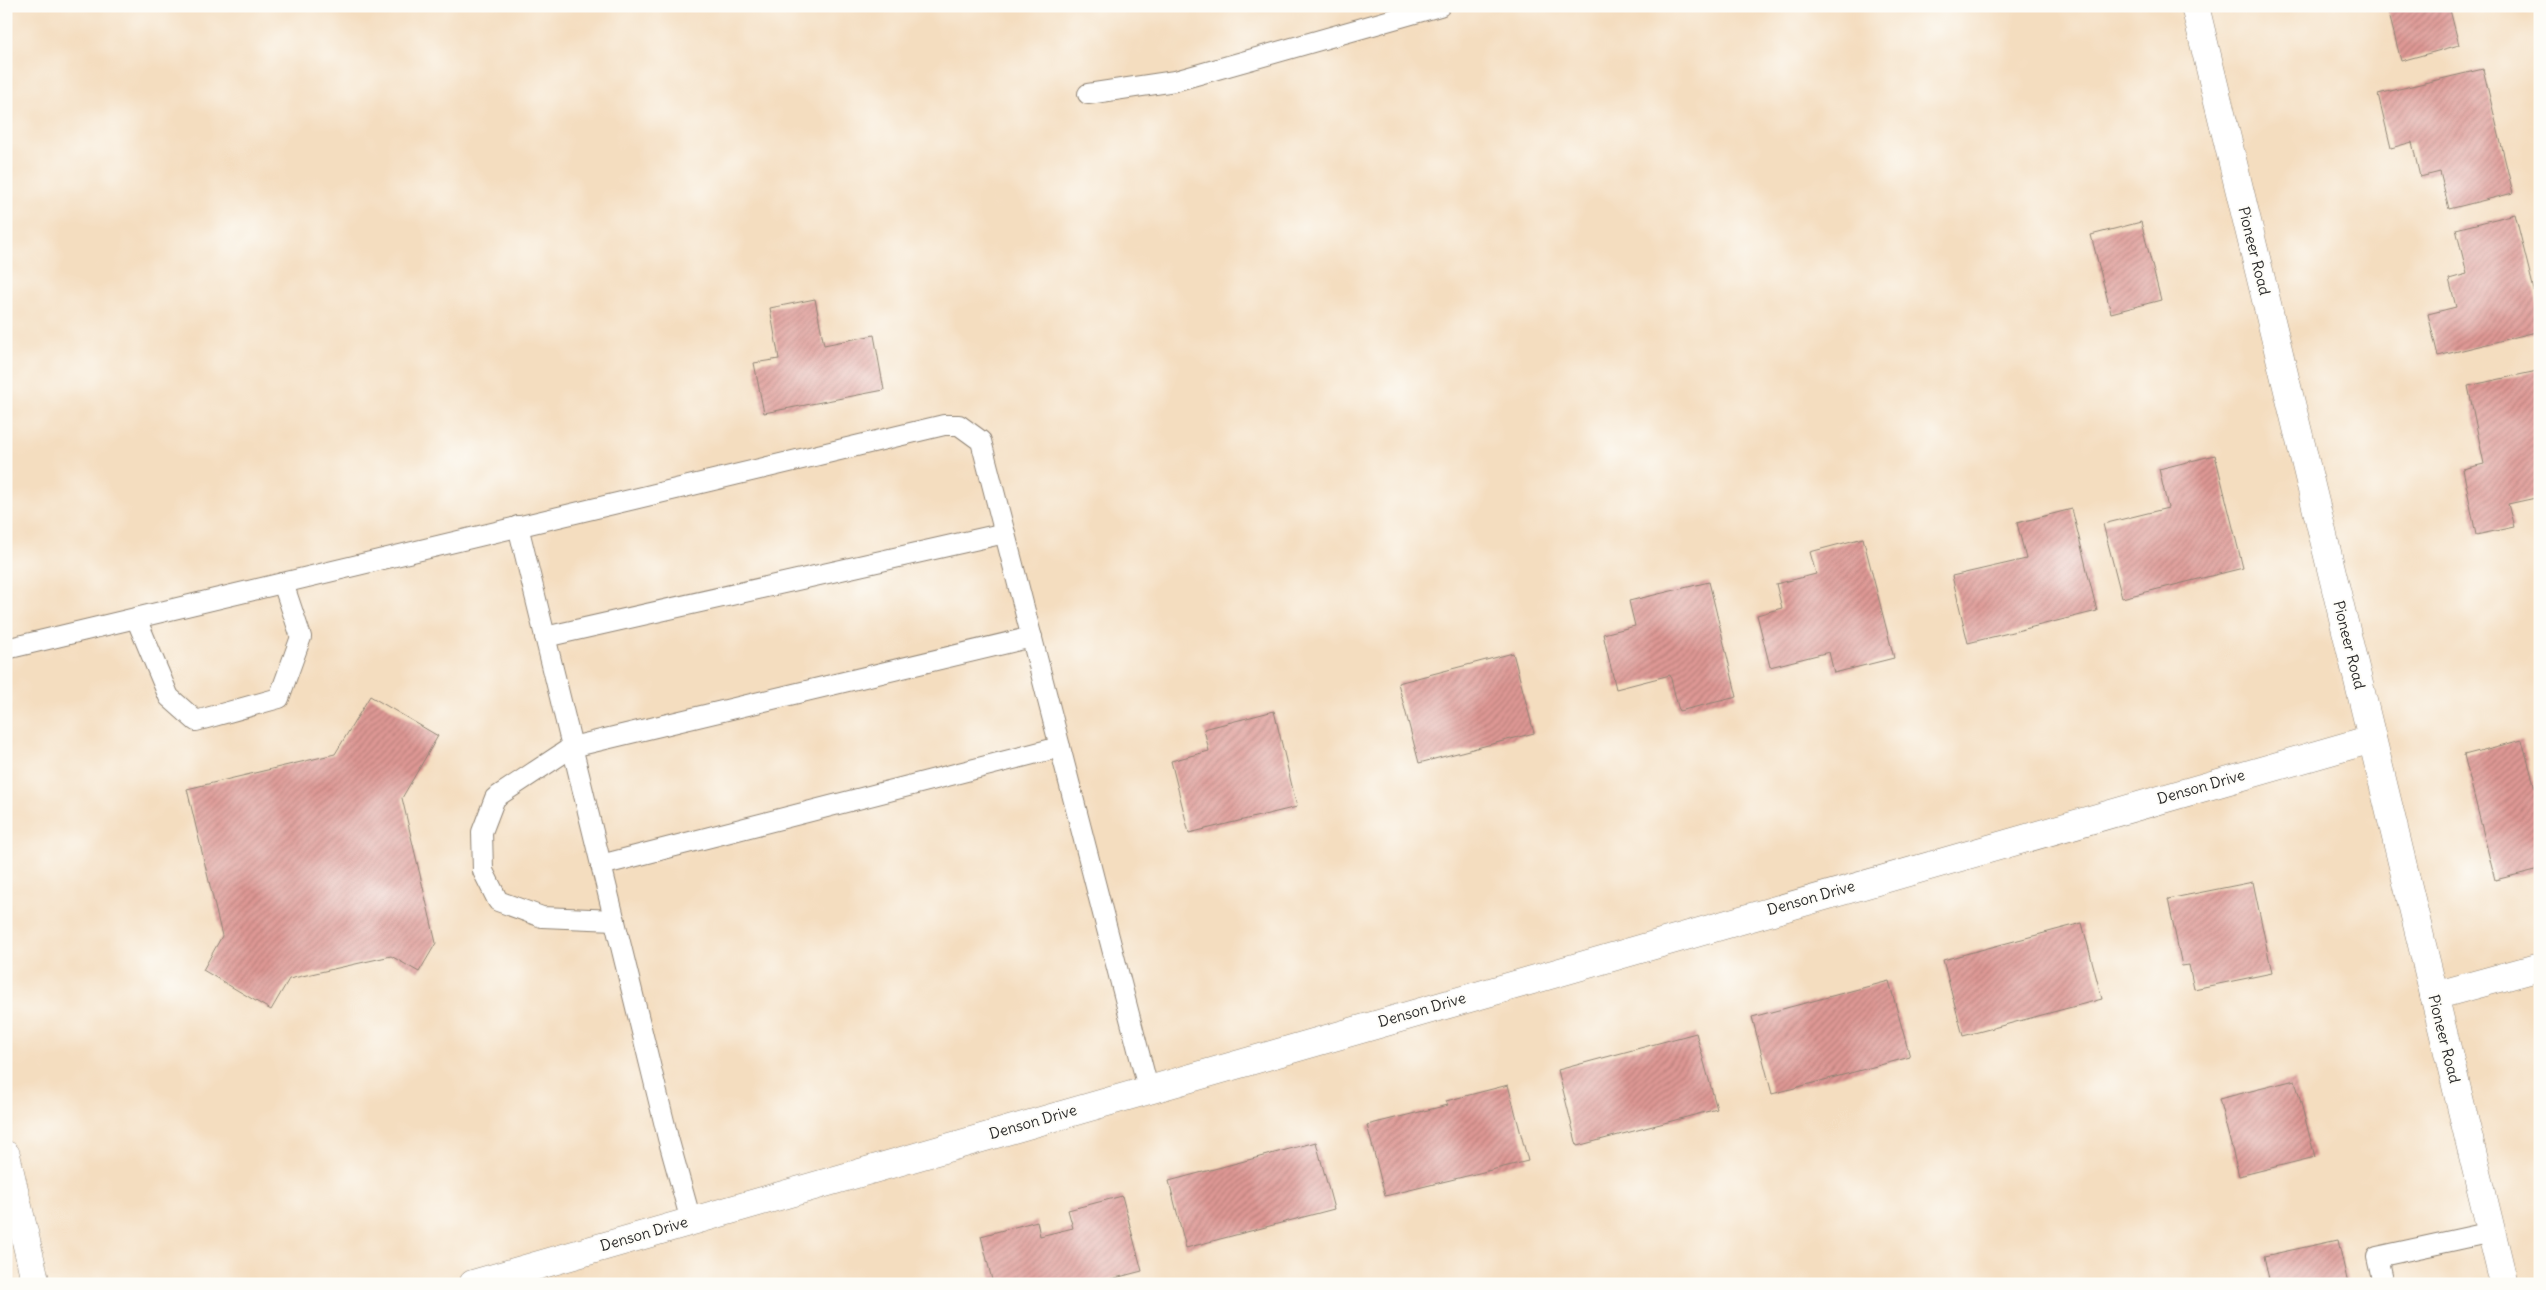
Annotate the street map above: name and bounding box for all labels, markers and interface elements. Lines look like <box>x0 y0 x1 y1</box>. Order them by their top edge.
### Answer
street label: Pioneer Road <box>2234 205 2275 297</box>
street label: Pioneer Road <box>2329 599 2370 691</box>
street label: Denson Drive <box>2155 765 2247 808</box>
street label: Denson Drive <box>1765 876 1857 919</box>
street label: Denson Drive <box>1376 988 1468 1031</box>
street label: Pioneer Road <box>2424 993 2465 1085</box>
street label: Denson Drive <box>987 1100 1079 1143</box>
street label: Denson Drive <box>598 1212 690 1255</box>

